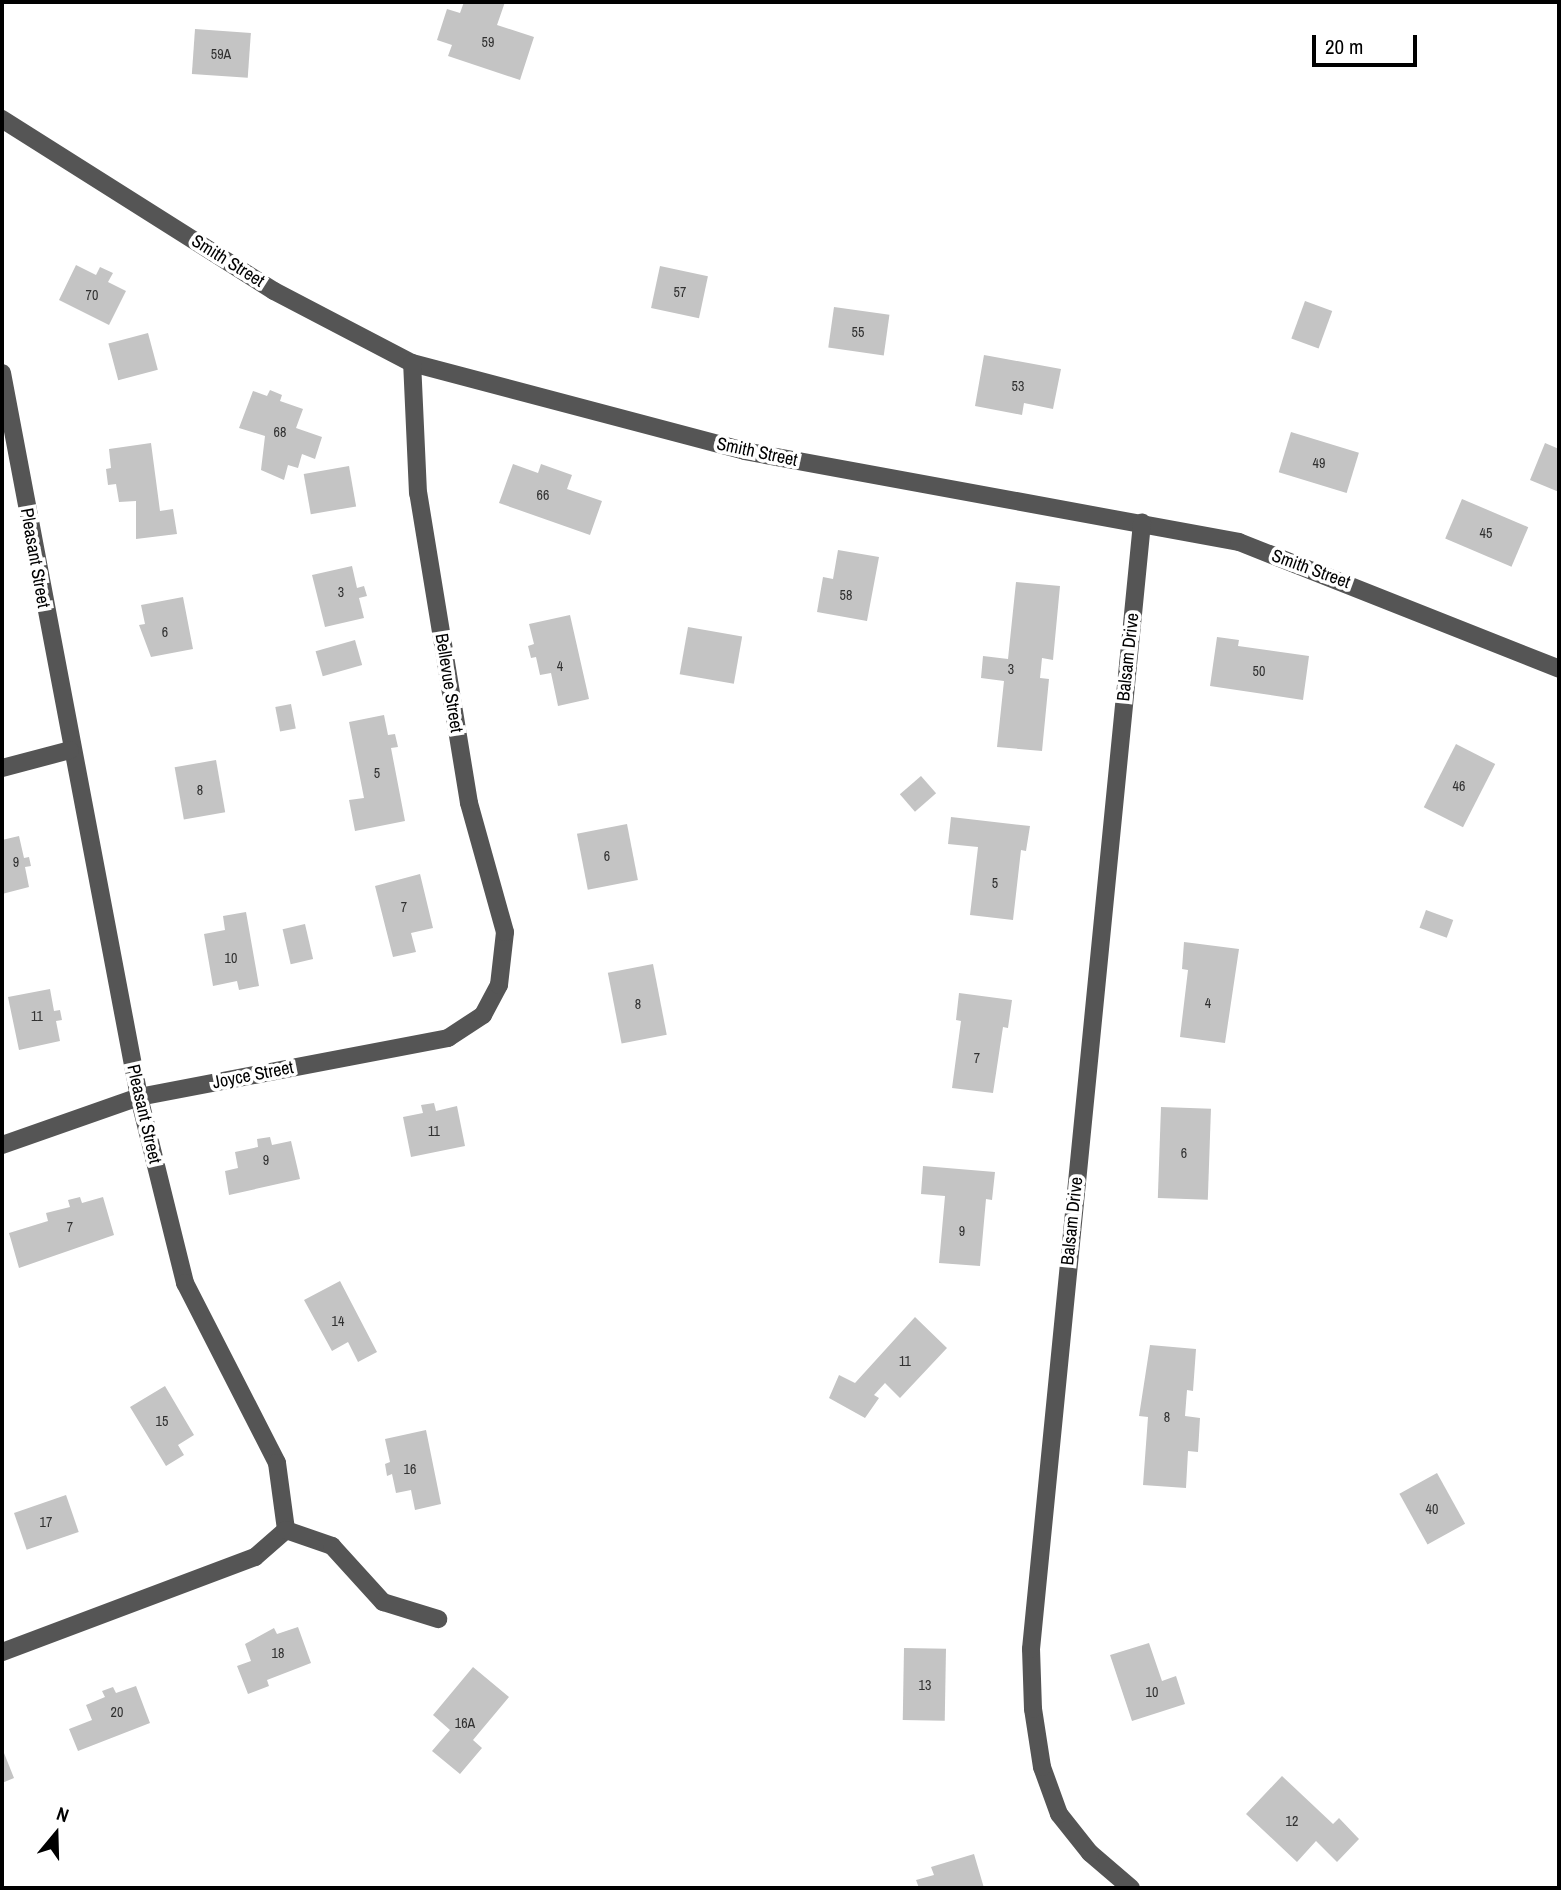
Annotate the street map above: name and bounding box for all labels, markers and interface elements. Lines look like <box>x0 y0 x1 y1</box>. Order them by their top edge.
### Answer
scale bar <box>1316 21 1421 65</box>
text: 20 m <box>1325 32 1363 61</box>
house number: 59 <box>482 34 494 50</box>
house number: 59A <box>211 46 231 62</box>
street label: Smith Street <box>187 230 269 292</box>
house number: 57 <box>674 284 686 300</box>
house number: 70 <box>86 287 98 303</box>
house number: 55 <box>852 324 864 340</box>
house number: 53 <box>1012 378 1024 394</box>
house number: 68 <box>274 424 286 440</box>
street label: Smith Street <box>715 433 799 471</box>
house number: 49 <box>1313 455 1325 471</box>
house number: 66 <box>537 487 549 503</box>
street label: Pleasant Street <box>16 506 54 610</box>
house number: 45 <box>1480 525 1492 541</box>
street label: Smith Street <box>1269 545 1353 593</box>
house number: 3 <box>338 584 344 600</box>
house number: 58 <box>840 587 852 603</box>
street label: Balsam Drive <box>1113 612 1143 702</box>
house number: 6 <box>162 624 168 640</box>
street label: Bellevue Street <box>431 632 467 734</box>
house number: 4 <box>557 658 563 674</box>
house number: 3 <box>1008 661 1014 677</box>
house number: 50 <box>1253 663 1265 679</box>
house number: 5 <box>374 765 380 781</box>
house number: 46 <box>1453 778 1465 794</box>
house number: 8 <box>197 782 203 798</box>
house number: 6 <box>604 848 610 864</box>
house number: 9 <box>13 854 19 870</box>
house number: 5 <box>992 875 998 891</box>
house number: 7 <box>401 899 407 915</box>
house number: 10 <box>225 950 237 966</box>
house number: 4 <box>1205 995 1211 1011</box>
house number: 8 <box>635 996 641 1012</box>
house number: 11 <box>31 1008 43 1024</box>
house number: 7 <box>974 1050 980 1066</box>
street label: Joyce Street <box>211 1057 295 1093</box>
street label: Pleasant Street <box>122 1062 166 1166</box>
house number: 11 <box>428 1123 440 1139</box>
house number: 6 <box>1181 1145 1187 1161</box>
house number: 9 <box>263 1152 269 1168</box>
street label: Balsam Drive <box>1057 1176 1087 1266</box>
house number: 7 <box>67 1219 73 1235</box>
house number: 9 <box>959 1223 965 1239</box>
house number: 14 <box>332 1313 344 1329</box>
house number: 11 <box>899 1353 911 1369</box>
house number: 8 <box>1164 1409 1170 1425</box>
house number: 15 <box>156 1413 168 1429</box>
house number: 16 <box>404 1461 416 1477</box>
house number: 40 <box>1426 1501 1438 1517</box>
house number: 17 <box>40 1514 52 1530</box>
house number: 18 <box>272 1645 284 1661</box>
house number: 13 <box>919 1677 931 1693</box>
house number: 10 <box>1146 1684 1158 1700</box>
house number: 20 <box>111 1704 123 1720</box>
house number: 16A <box>455 1715 475 1731</box>
north arrow <box>21 1799 91 1869</box>
text: N <box>53 1800 72 1828</box>
house number: 12 <box>1286 1813 1298 1829</box>

